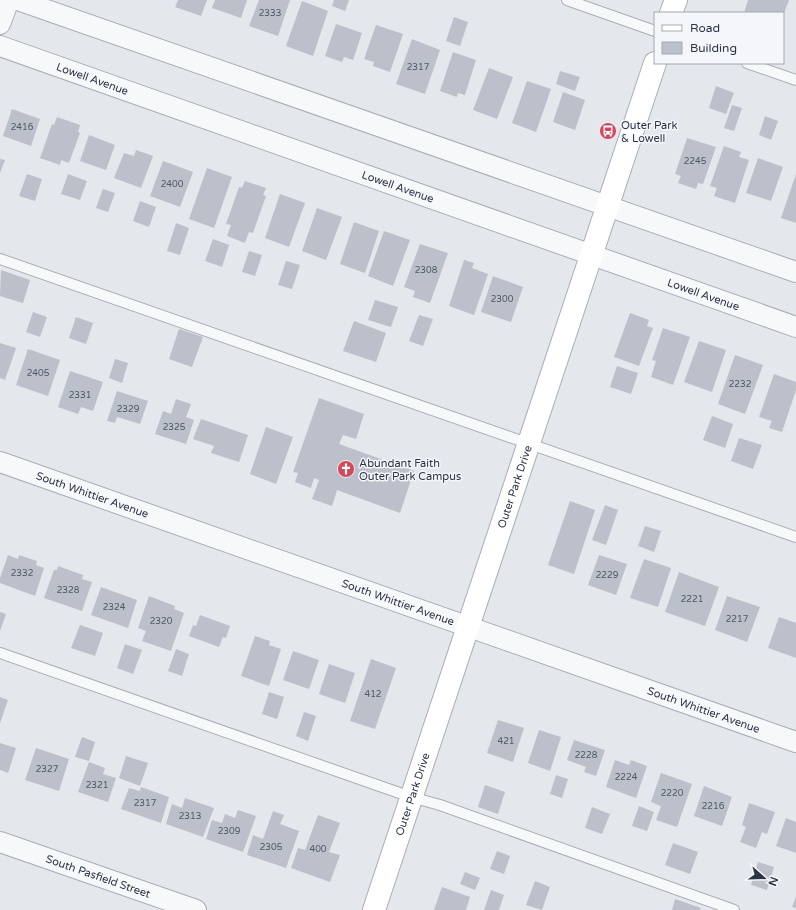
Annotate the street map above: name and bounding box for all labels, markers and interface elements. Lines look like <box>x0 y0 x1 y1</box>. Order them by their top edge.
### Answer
house number: 2333 <box>259 8 281 19</box>
legend <box>654 12 784 64</box>
text: Road <box>690 21 720 35</box>
text: Building <box>690 41 737 55</box>
street label: Lowell Avenue <box>54 60 130 98</box>
house number: 2317 <box>407 62 430 73</box>
place label: Outer Park & Lowell <box>621 119 677 145</box>
bus stop icon: Outer Park & Lowell <box>598 121 618 141</box>
house number: 2416 <box>11 122 34 133</box>
house number: 2245 <box>684 156 707 167</box>
street label: Lowell Avenue <box>360 168 436 206</box>
house number: 2400 <box>161 179 184 190</box>
house number: 2308 <box>415 265 438 276</box>
street label: Lowell Avenue <box>665 276 741 314</box>
house number: 2300 <box>491 294 514 305</box>
house number: 2405 <box>27 368 50 379</box>
house number: 2232 <box>729 379 751 390</box>
house number: 2331 <box>69 390 91 401</box>
house number: 2329 <box>117 404 140 415</box>
house number: 2325 <box>163 422 186 433</box>
street label: Outer Park Drive <box>495 444 535 530</box>
place label: Abundant Faith Outer Park Campus <box>359 457 461 483</box>
church icon: Abundant Faith Outer Park Campus <box>336 459 356 479</box>
street label: South Whittier Avenue <box>34 469 150 521</box>
house number: 2332 <box>11 568 33 579</box>
house number: 2229 <box>596 570 619 581</box>
street label: South Whittier Avenue <box>340 577 456 628</box>
house number: 2328 <box>57 585 80 596</box>
house number: 2221 <box>681 594 703 605</box>
house number: 2324 <box>103 602 126 613</box>
house number: 2217 <box>726 614 749 625</box>
house number: 2320 <box>150 616 173 627</box>
street label: South Whittier Avenue <box>646 684 762 736</box>
house number: 412 <box>365 689 381 700</box>
house number: 421 <box>498 736 514 747</box>
house number: 2228 <box>575 750 598 761</box>
street label: Outer Park Drive <box>393 751 433 837</box>
house number: 2327 <box>36 764 59 775</box>
house number: 2224 <box>615 772 638 783</box>
house number: 2321 <box>86 780 108 791</box>
house number: 2220 <box>661 788 684 799</box>
house number: 2317 <box>134 798 157 809</box>
house number: 2216 <box>702 801 725 812</box>
house number: 2313 <box>179 811 201 822</box>
house number: 2309 <box>218 826 241 837</box>
house number: 2305 <box>260 842 283 853</box>
house number: 400 <box>310 844 327 855</box>
street label: South Pasfield Street <box>44 852 152 901</box>
north arrow <box>744 858 784 898</box>
text: N <box>765 875 781 888</box>

